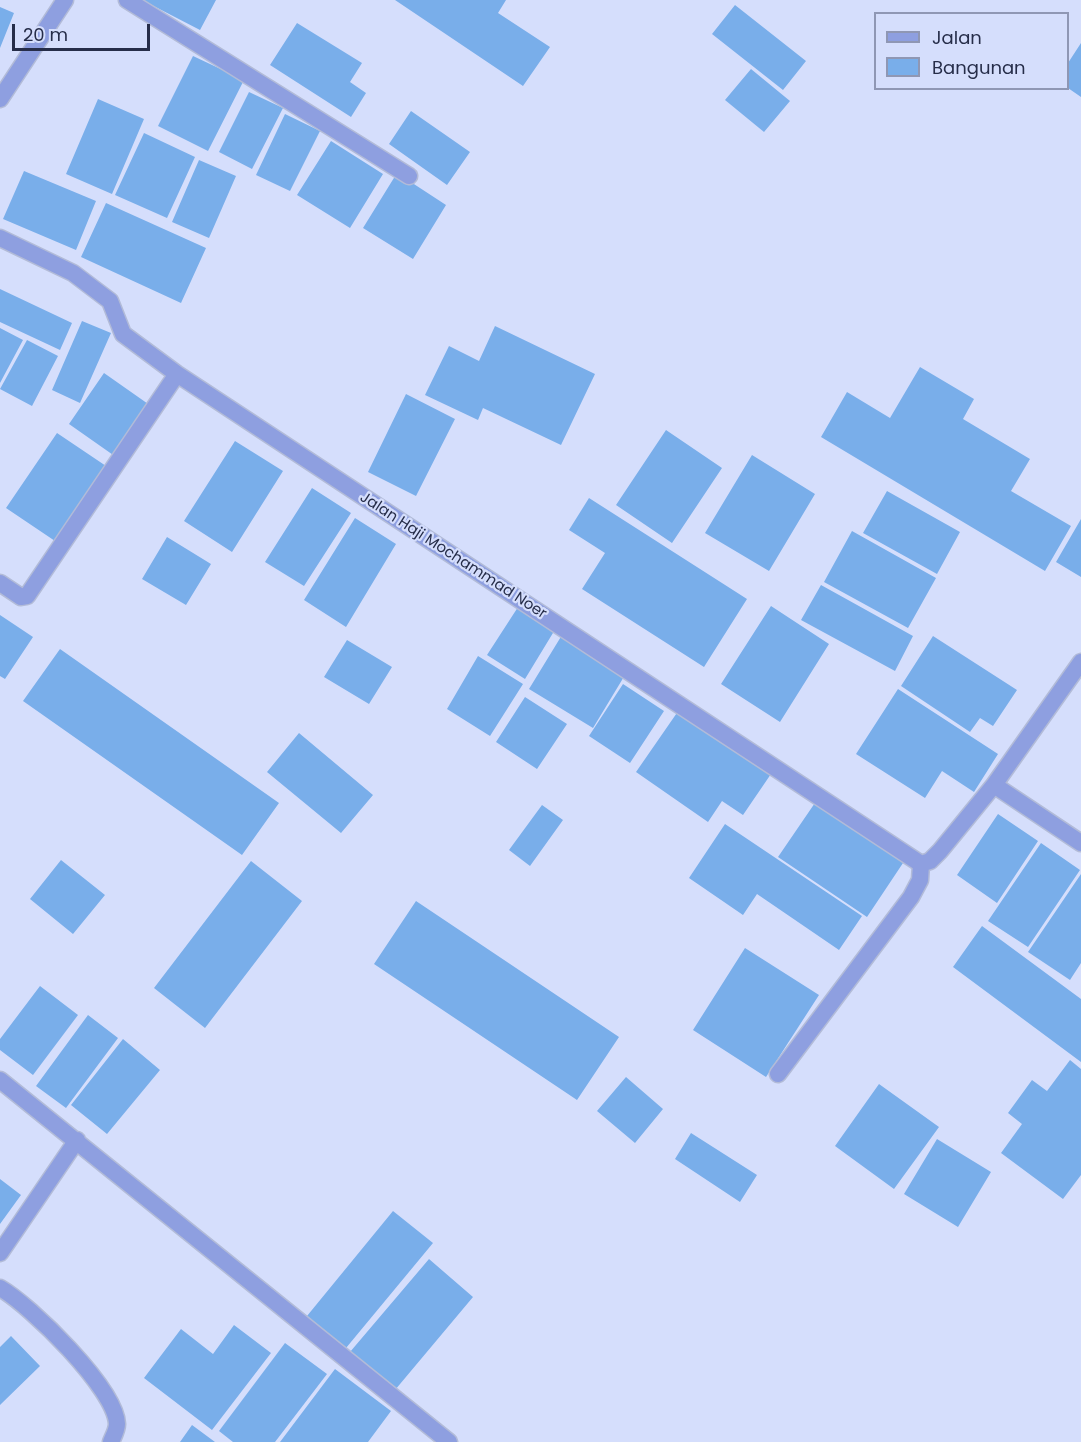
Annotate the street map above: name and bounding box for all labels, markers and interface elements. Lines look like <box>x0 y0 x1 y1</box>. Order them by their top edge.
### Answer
scale bar <box>15 12 153 50</box>
legend <box>874 12 1069 90</box>
text: 20 m <box>23 22 68 47</box>
text: Jalan <box>932 25 982 50</box>
text: Bangunan <box>932 55 1026 80</box>
street label: Jalan Haji Mochammad Noer <box>356 489 550 623</box>

